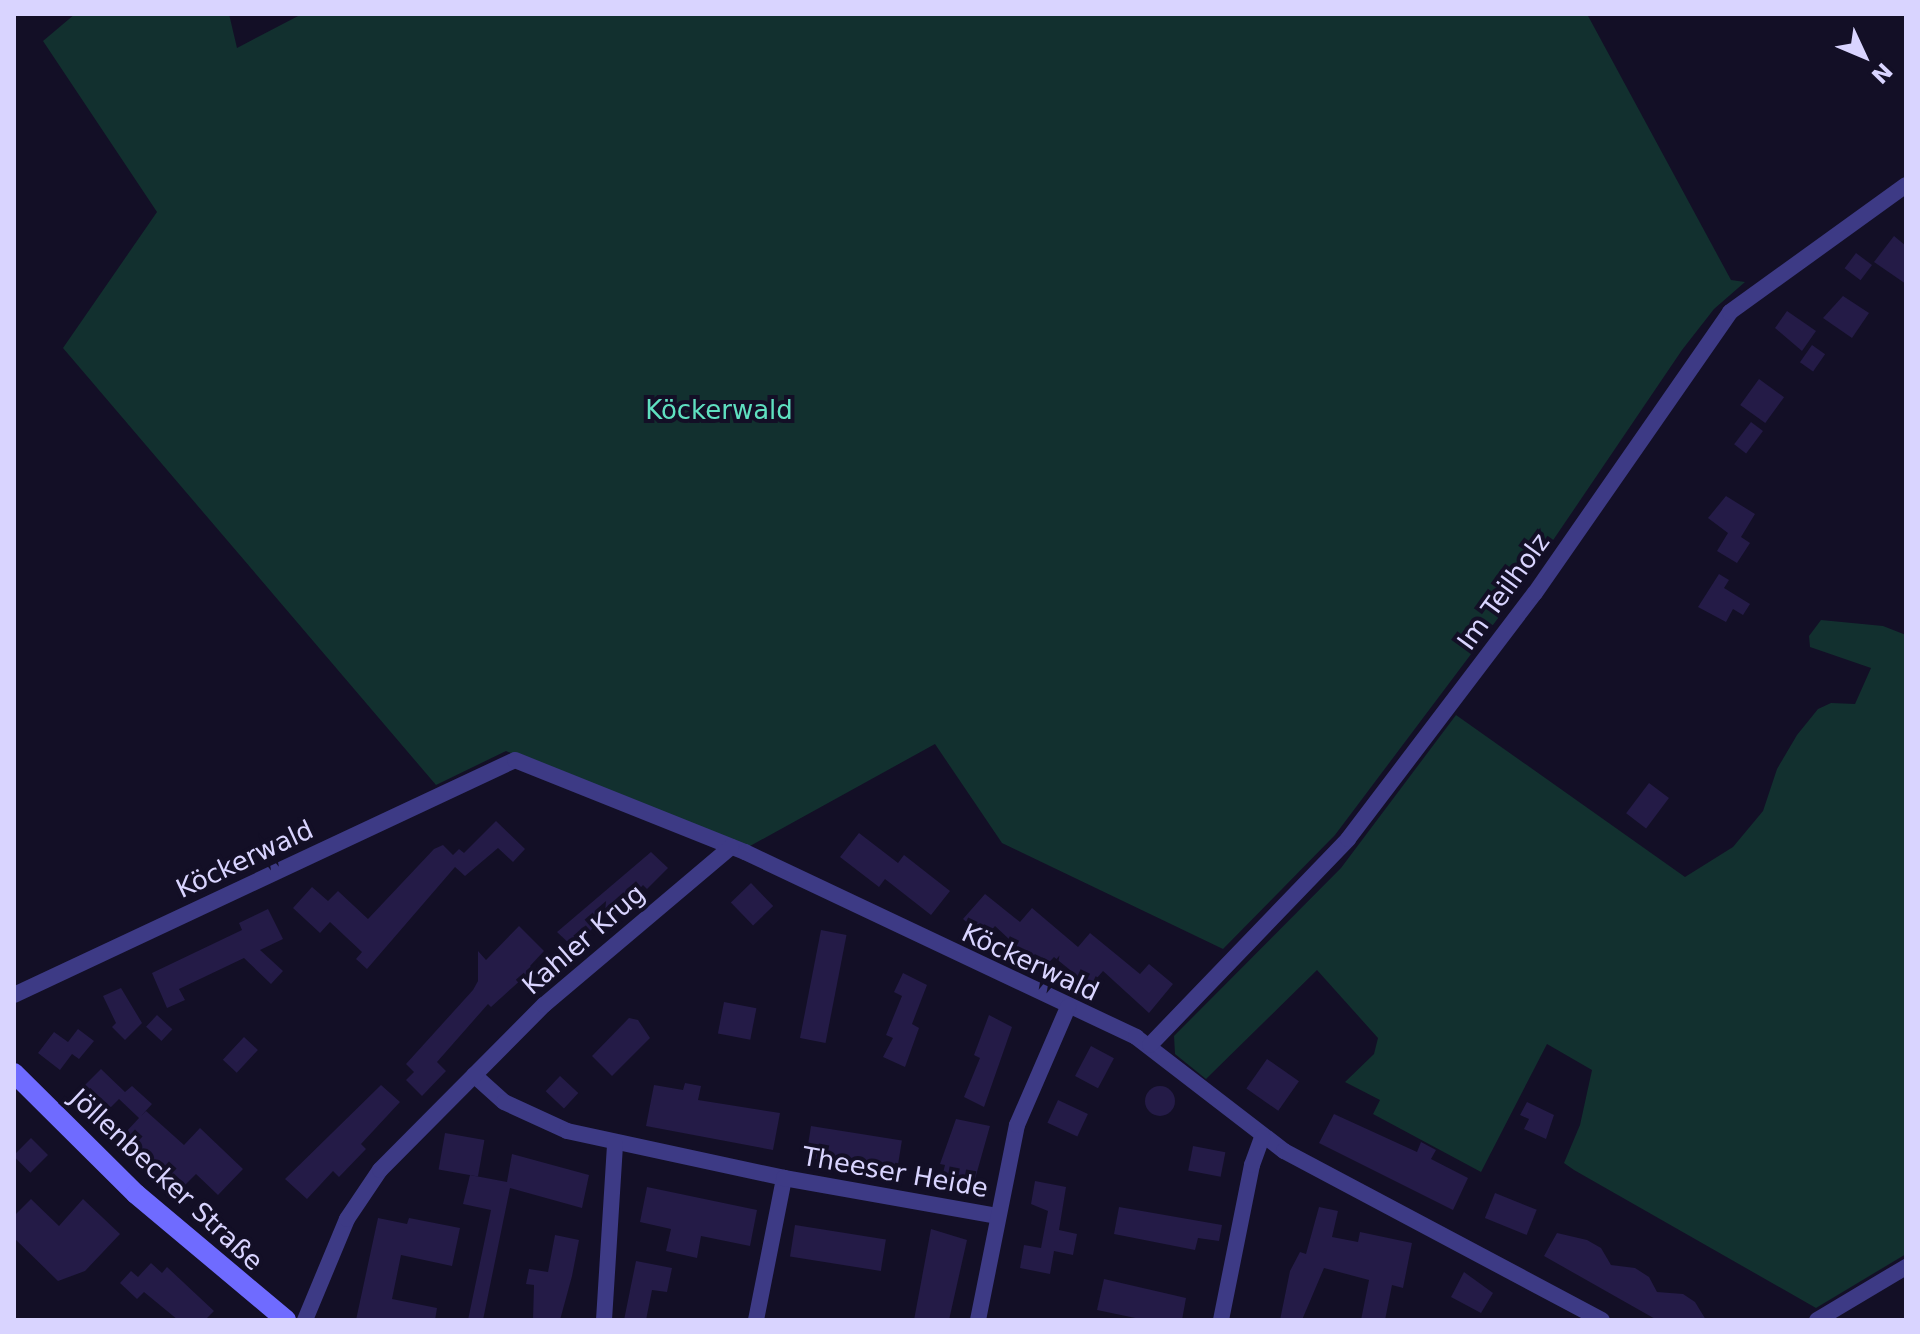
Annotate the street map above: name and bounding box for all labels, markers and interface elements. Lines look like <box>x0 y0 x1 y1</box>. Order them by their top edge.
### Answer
north arrow <box>1824 16 1904 96</box>
text: N <box>1866 58 1897 88</box>
park label: Köckerwald <box>645 395 793 427</box>
street label: Im Teilholz <box>1451 528 1557 656</box>
street label: Köckerwald <box>171 815 319 905</box>
street label: Kahler Krug <box>516 878 652 1002</box>
street label: Köckerwald <box>956 918 1104 1008</box>
street label: Jöllenbecker Straße <box>63 1083 269 1277</box>
street label: Theeser Heide <box>800 1141 990 1205</box>

